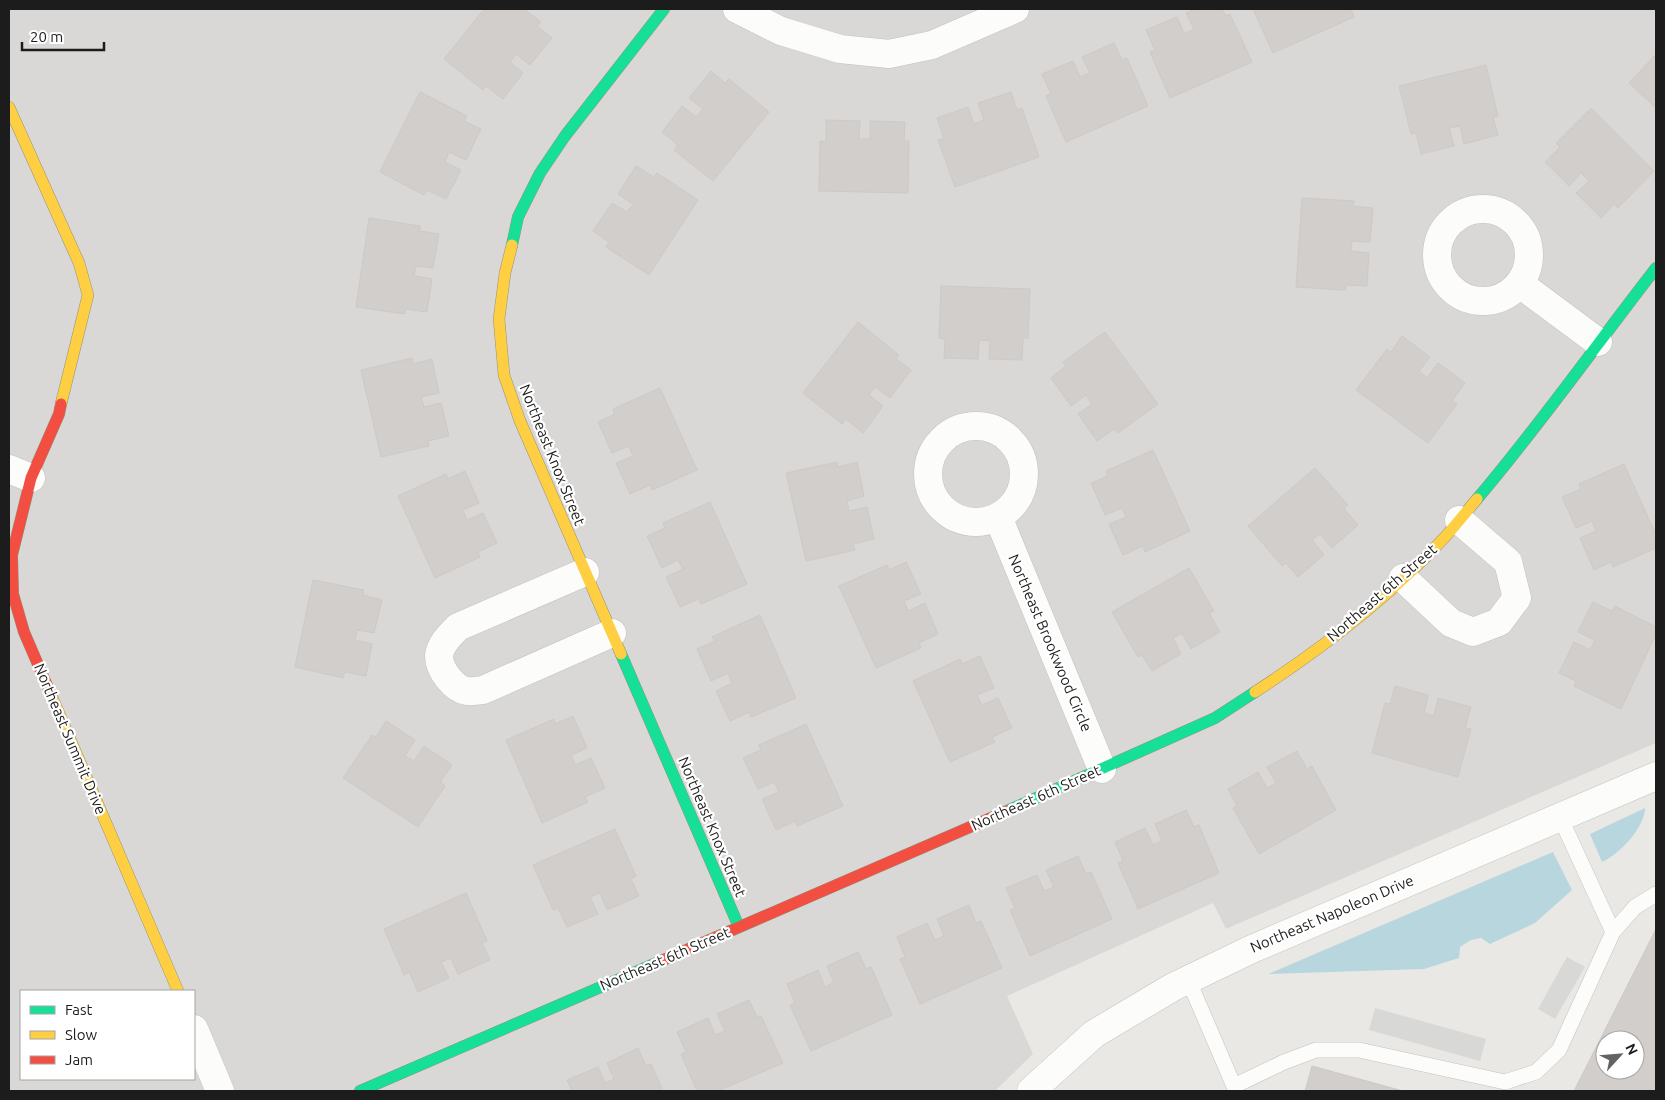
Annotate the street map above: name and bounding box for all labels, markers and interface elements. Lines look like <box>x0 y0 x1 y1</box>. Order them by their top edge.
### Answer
scale bar <box>22 20 105 52</box>
text: 20 m <box>30 28 63 45</box>
street label: Northeast Knox Street <box>516 382 589 528</box>
street label: Northeast 6th Street <box>1323 540 1440 645</box>
street label: Northeast Brookwood Circle <box>1005 552 1096 734</box>
street label: Northeast Summit Drive <box>31 661 110 817</box>
street label: Northeast Knox Street <box>675 754 750 900</box>
street label: Northeast 6th Street <box>969 761 1103 834</box>
street label: Northeast Napoleon Drive <box>1248 871 1416 956</box>
street label: Northeast 6th Street <box>597 923 733 994</box>
legend <box>20 990 195 1080</box>
text: Fast <box>65 1001 93 1018</box>
text: Slow <box>65 1026 98 1043</box>
north arrow <box>1595 1030 1645 1080</box>
text: N <box>1622 1041 1641 1058</box>
text: Jam <box>65 1051 93 1068</box>

